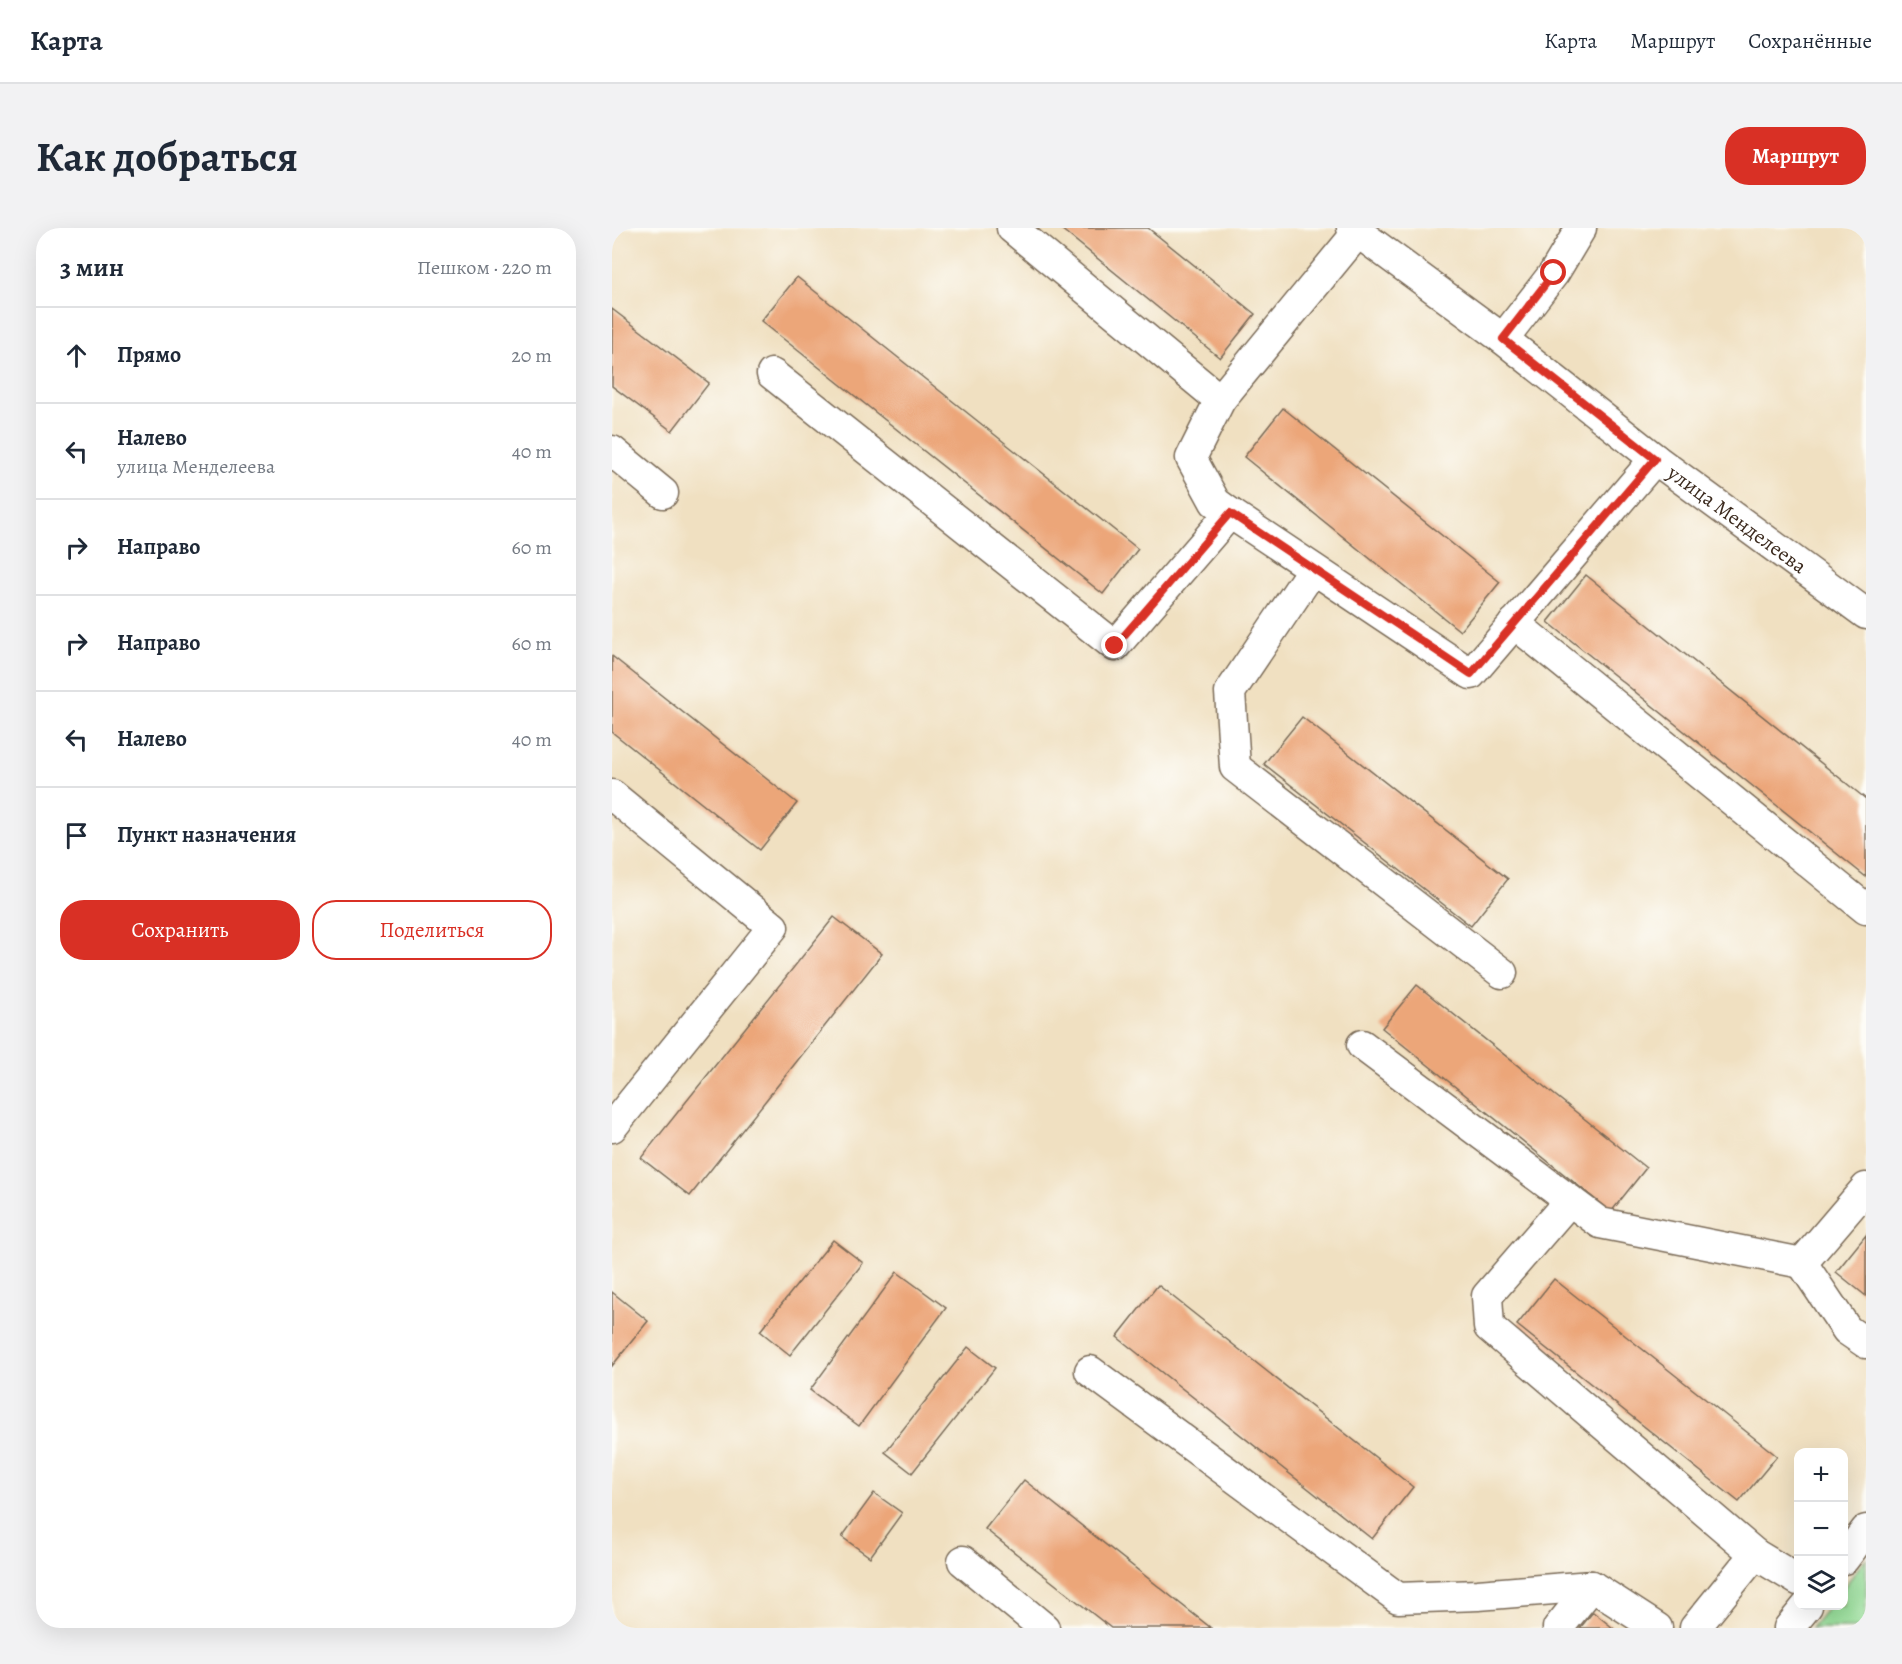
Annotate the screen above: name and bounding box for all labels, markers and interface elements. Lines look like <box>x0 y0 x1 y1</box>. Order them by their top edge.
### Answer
text: Карта <box>30 22 103 60</box>
text: Карта <box>1544 27 1597 55</box>
text: Маршрут <box>1630 27 1715 55</box>
text: Сохранённые <box>1748 27 1872 55</box>
button: Маршрут <box>1725 127 1866 185</box>
text: Как добраться <box>36 128 298 185</box>
text: 3 мин <box>60 250 124 285</box>
text: Пешком · 220 m <box>417 254 552 281</box>
route start <box>1540 259 1566 285</box>
icon: ahead <box>60 339 93 372</box>
text: Прямо <box>117 340 181 370</box>
text: 20 m <box>511 342 552 369</box>
text: Налево <box>117 423 187 453</box>
icon: left <box>60 435 93 468</box>
text: 40 m <box>512 438 552 465</box>
text: улица Менделеева <box>117 453 275 480</box>
street label: улица Менделеева <box>1661 458 1813 580</box>
icon: right <box>60 531 93 564</box>
text: Направо <box>117 532 200 562</box>
text: 60 m <box>512 534 552 561</box>
icon: right <box>60 627 93 660</box>
text: Направо <box>117 628 200 658</box>
text: 60 m <box>512 630 552 657</box>
route end <box>1101 632 1127 658</box>
icon: left <box>60 723 93 756</box>
text: Налево <box>117 724 187 754</box>
text: 40 m <box>512 726 552 753</box>
icon: arrive <box>60 819 93 852</box>
text: Пункт назначения <box>117 820 296 850</box>
button: Сохранить <box>60 900 300 960</box>
button: Поделиться <box>312 900 552 960</box>
map controls <box>1794 1448 1848 1610</box>
button: + <box>1794 1448 1848 1502</box>
button: − <box>1794 1502 1848 1556</box>
button: layers <box>1794 1556 1848 1610</box>

